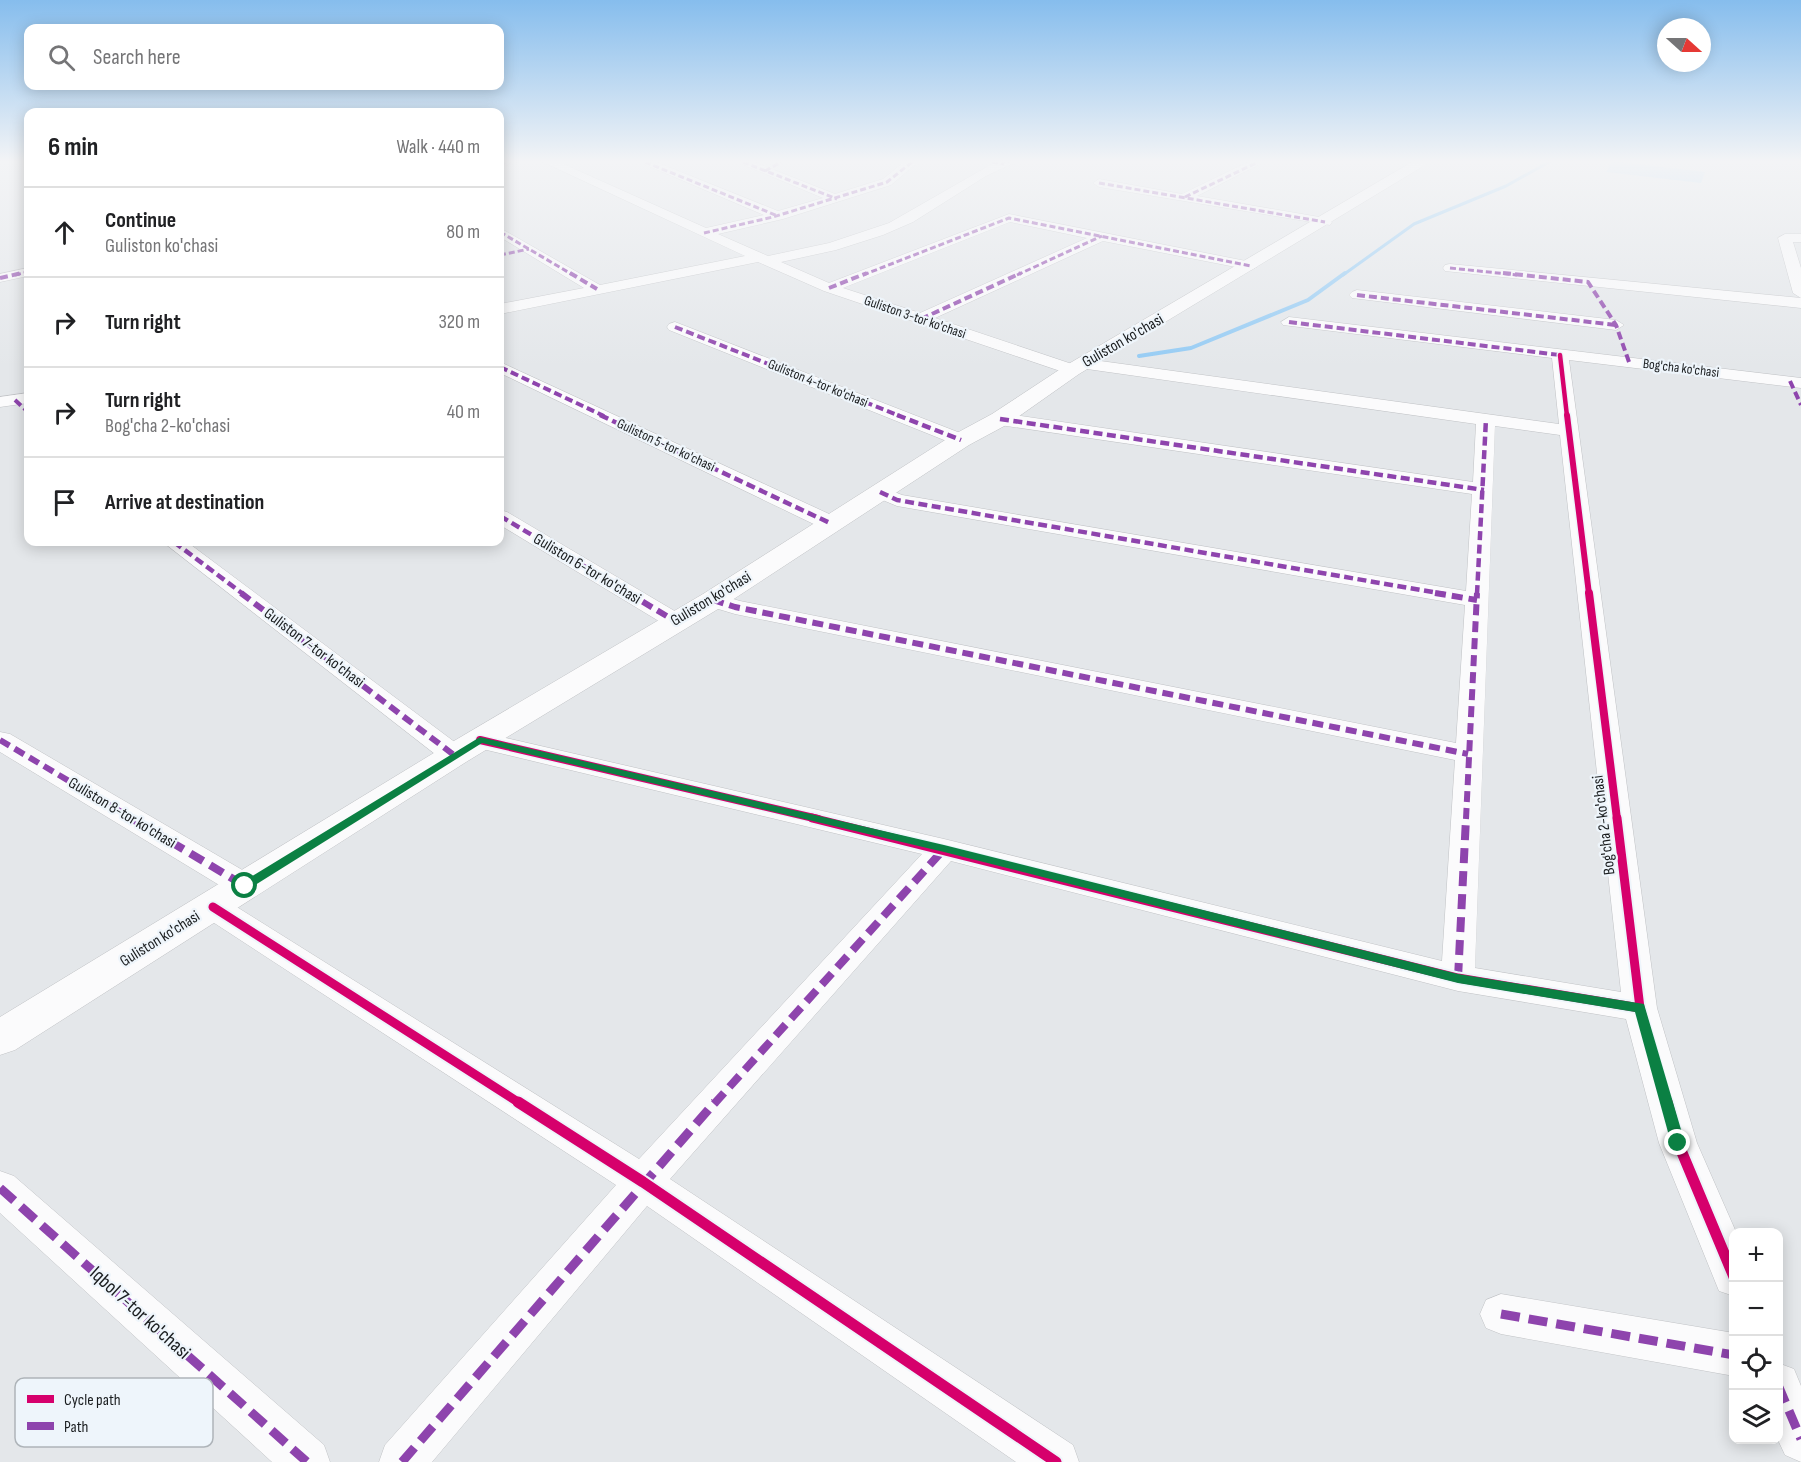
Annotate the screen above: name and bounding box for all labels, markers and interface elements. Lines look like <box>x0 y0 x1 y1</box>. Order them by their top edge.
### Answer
north arrow <box>1657 18 1711 72</box>
search box <box>24 24 504 90</box>
icon: search <box>45 41 78 74</box>
text: Search here <box>93 44 180 71</box>
text: 6 min <box>48 132 98 163</box>
text: Walk · 440 m <box>396 135 480 159</box>
text: Continue <box>105 207 176 234</box>
icon: ahead <box>48 216 81 249</box>
text: 80 m <box>446 220 480 244</box>
text: Guliston ko'chasi <box>105 234 218 258</box>
street label: Guliston 3-tor ko'chasi <box>862 292 968 342</box>
icon: right <box>48 306 81 339</box>
text: Turn right <box>105 309 181 336</box>
text: 320 m <box>438 310 480 334</box>
street label: Guliston ko'chasi <box>1079 310 1167 372</box>
street label: Guliston 4-tor ko'chasi <box>765 355 871 411</box>
street label: Bog'cha ko'chasi <box>1642 355 1720 381</box>
text: Turn right <box>105 387 181 414</box>
icon: right <box>48 396 81 429</box>
text: 40 m <box>447 400 480 424</box>
text: Bog'cha 2-ko'chasi <box>105 414 230 438</box>
street label: Guliston 5-tor ko'chasi <box>614 415 718 475</box>
icon: arrive <box>48 486 81 519</box>
text: Arrive at destination <box>105 489 264 516</box>
street label: Guliston 6-tor ko'chasi <box>530 529 644 609</box>
street label: Guliston ko'chasi <box>667 567 755 630</box>
street label: Guliston 7-tor ko'chasi <box>260 604 368 692</box>
street label: Guliston 8-tor ko'chasi <box>65 773 179 853</box>
street label: Bog'cha 2-ko'chasi <box>1588 774 1620 876</box>
route start <box>231 872 257 898</box>
street label: Guliston ko'chasi <box>117 907 203 971</box>
route end <box>1664 1129 1690 1155</box>
map controls <box>1729 1228 1783 1444</box>
button: + <box>1729 1228 1783 1282</box>
street label: Iqbol 7-tor ko'chasi <box>85 1261 195 1365</box>
button: − <box>1729 1282 1783 1336</box>
button: locate <box>1729 1336 1783 1390</box>
legend <box>15 1378 213 1447</box>
button: layers <box>1729 1390 1783 1444</box>
text: Cycle path <box>64 1391 121 1410</box>
text: Path <box>64 1418 88 1437</box>

